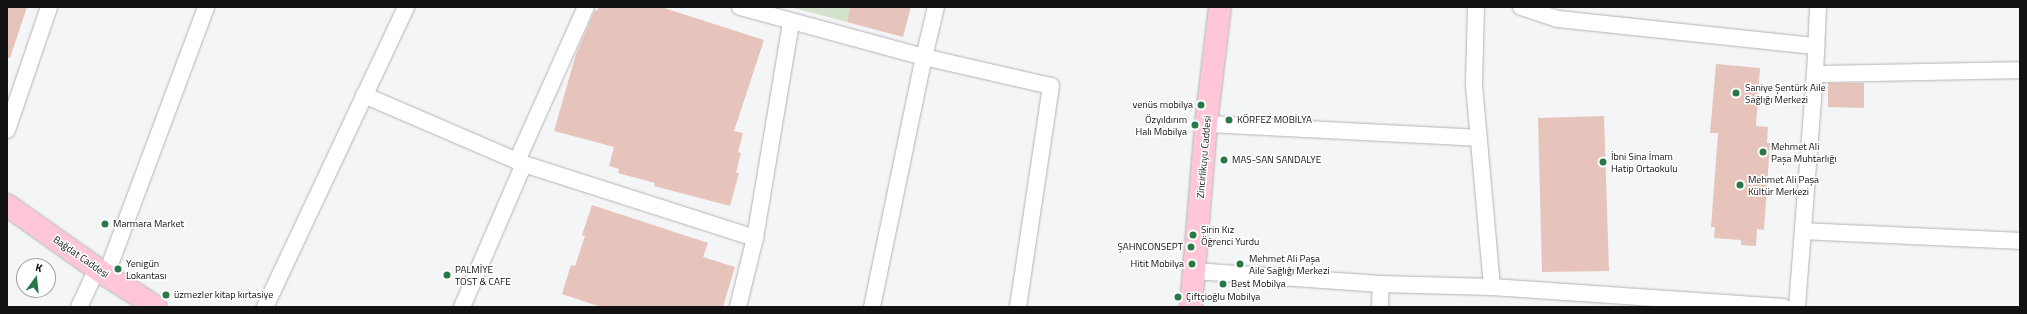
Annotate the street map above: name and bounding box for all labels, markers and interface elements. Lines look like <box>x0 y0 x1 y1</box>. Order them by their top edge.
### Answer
place label: Saniye Şentürk Aile Sağlığı Merkezi <box>1745 81 1826 104</box>
marker: Saniye Şentürk Aile Sağlığı Merkezi <box>1730 87 1742 99</box>
place label: venüs mobilya <box>1133 99 1193 111</box>
marker: venüs mobilya <box>1196 100 1206 110</box>
place label: Özyıldırım Halı Mobilya <box>1135 113 1187 136</box>
place label: KÖRFEZ MOBİLYA <box>1237 114 1312 126</box>
street label: Zincirlikuyu Caddesi <box>1194 115 1214 199</box>
marker: KÖRFEZ MOBİLYA <box>1224 115 1234 125</box>
marker: Özyıldırım Halı Mobilya <box>1190 120 1200 130</box>
place label: Mehmet Ali Paşa Muhtarlığı <box>1771 140 1837 164</box>
marker: Mehmet Ali Paşa Muhtarlığı <box>1758 147 1768 157</box>
place label: İbni Sina İmam Hatip Ortaokulu <box>1611 150 1678 174</box>
place label: MAS-SAN SANDALYE <box>1232 154 1321 166</box>
marker: MAS-SAN SANDALYE <box>1219 155 1229 165</box>
marker: İbni Sina İmam Hatip Ortaokulu <box>1598 157 1608 167</box>
place label: Mehmet Ali Paşa Kültür Merkezi <box>1748 173 1819 196</box>
marker: Mehmet Ali Paşa Kültür Merkezi <box>1735 180 1745 190</box>
place label: Marmara Market <box>113 218 184 230</box>
marker: Marmara Market <box>100 219 110 229</box>
place label: Şirin Kız Öğrenci Yurdu <box>1201 223 1259 246</box>
marker: Şirin Kız Öğrenci Yurdu <box>1188 230 1198 240</box>
street label: Bağdat Caddesi <box>51 233 111 281</box>
place label: ŞAHNCONSEPT <box>1117 241 1183 253</box>
marker: ŞAHNCONSEPT <box>1186 242 1196 252</box>
place label: Mehmet Ali Paşa Aile Sağlığı Merkezi <box>1249 252 1330 276</box>
place label: Yenigün Lokantası <box>126 257 166 280</box>
north arrow <box>16 258 56 298</box>
place label: Hitit Mobilya <box>1131 258 1184 270</box>
marker: Mehmet Ali Paşa Aile Sağlığı Merkezi <box>1234 258 1246 270</box>
text: K <box>34 259 44 276</box>
marker: Hitit Mobilya <box>1187 259 1197 269</box>
place label: PALMİYE TOST & CAFE <box>455 263 511 286</box>
marker: Yenigün Lokantası <box>113 264 123 274</box>
marker: PALMİYE TOST & CAFE <box>442 270 452 280</box>
place label: Best Mobilya <box>1231 278 1286 290</box>
marker: Best Mobilya <box>1218 279 1228 289</box>
place label: üzmezler kitap kırtasiye <box>174 289 273 301</box>
marker: üzmezler kitap kırtasiye <box>161 290 171 300</box>
place label: Çiftçioğlu Mobilya <box>1186 291 1260 303</box>
marker: Çiftçioğlu Mobilya <box>1173 292 1183 302</box>

